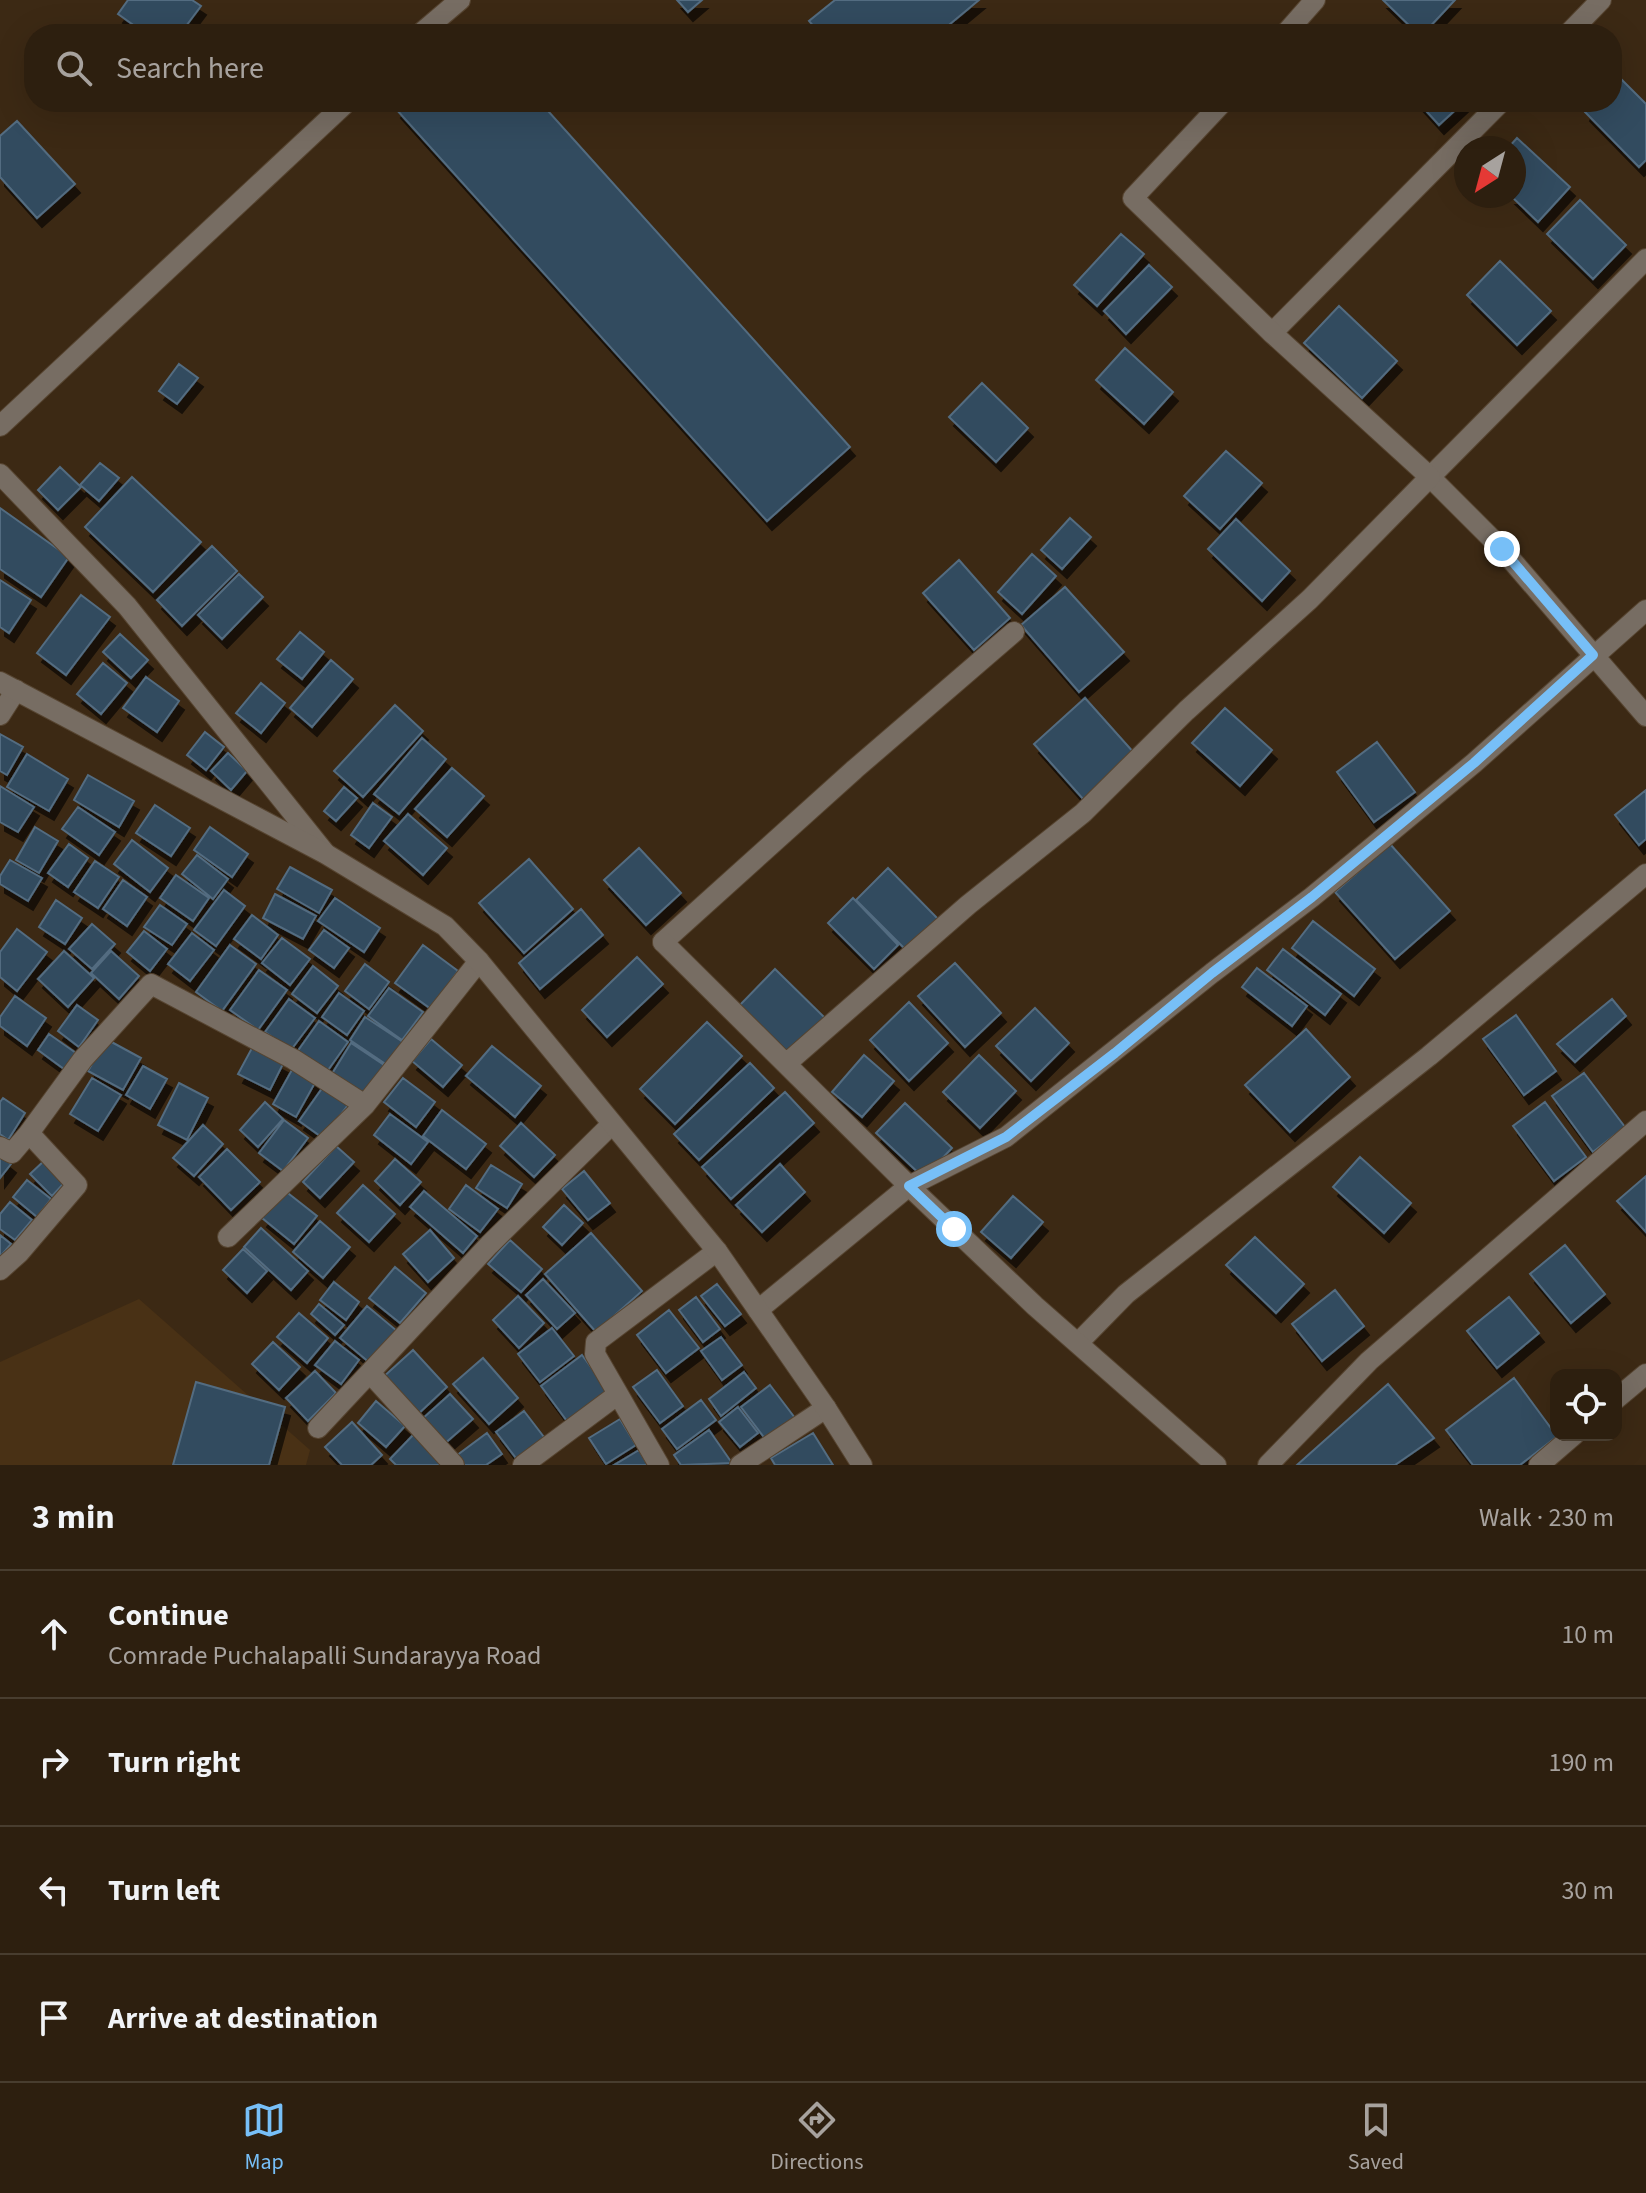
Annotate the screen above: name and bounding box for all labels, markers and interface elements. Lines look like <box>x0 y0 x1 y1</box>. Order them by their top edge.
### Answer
search box <box>24 24 1622 112</box>
icon: search <box>52 46 96 90</box>
text: Search here <box>116 47 264 90</box>
north arrow <box>1454 136 1526 208</box>
route end <box>1484 531 1520 567</box>
route start <box>936 1211 972 1247</box>
map controls <box>1550 1369 1622 1441</box>
button: locate <box>1550 1369 1622 1441</box>
text: 3 min <box>32 1493 115 1542</box>
text: Walk · 230 m <box>1479 1499 1614 1536</box>
text: Continue <box>108 1594 229 1637</box>
icon: ahead <box>32 1612 76 1656</box>
text: 10 m <box>1561 1616 1614 1653</box>
text: Comrade Puchalapalli Sundarayya Road <box>108 1637 541 1674</box>
icon: right <box>32 1740 76 1784</box>
text: Turn right <box>108 1741 240 1784</box>
text: 190 m <box>1548 1744 1614 1781</box>
icon: left <box>32 1868 76 1912</box>
text: Turn left <box>108 1869 220 1912</box>
text: 30 m <box>1561 1872 1614 1909</box>
icon: arrive <box>32 1996 76 2040</box>
text: Arrive at destination <box>108 1997 378 2040</box>
tab: Map <box>242 2098 286 2178</box>
tab: Directions <box>770 2098 863 2178</box>
tab: Saved <box>1348 2098 1404 2178</box>

